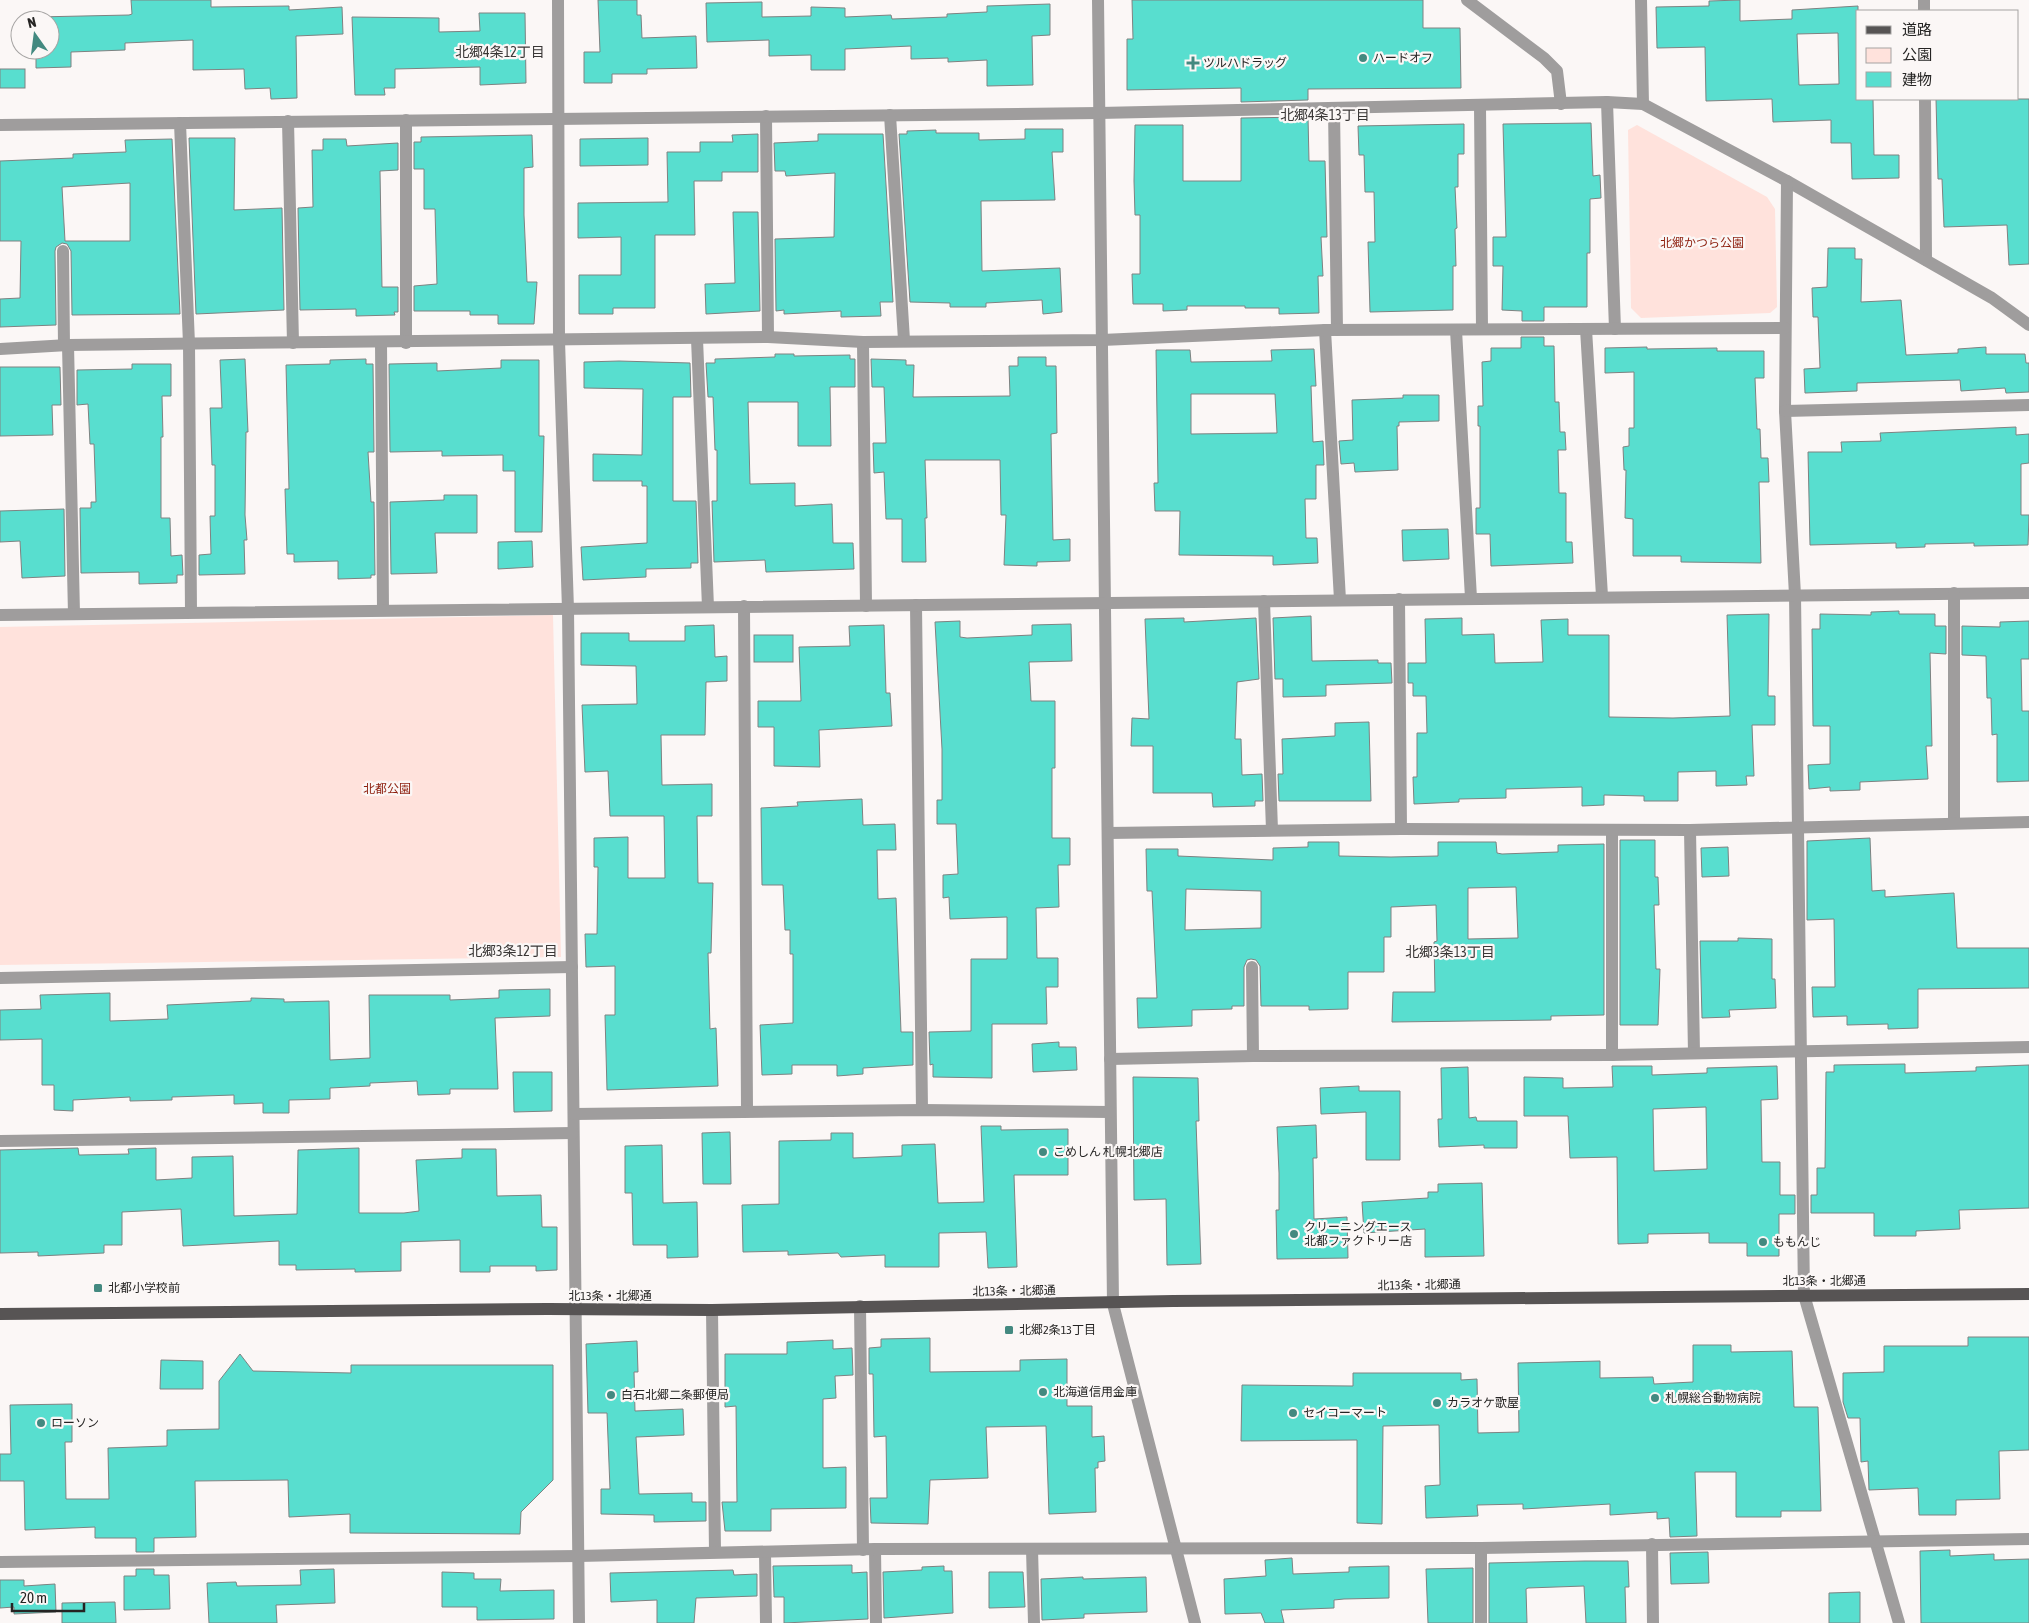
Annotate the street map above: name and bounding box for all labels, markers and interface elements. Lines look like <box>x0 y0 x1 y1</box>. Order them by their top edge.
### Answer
north arrow <box>10 10 60 60</box>
legend <box>1856 10 2019 100</box>
text: N <box>26 14 38 31</box>
text: 道路 <box>1902 21 1932 38</box>
district label: 北郷4条12丁目 <box>455 44 545 60</box>
text: 公園 <box>1902 46 1932 63</box>
place label: ハードオフ <box>1373 51 1433 65</box>
marker: ハードオフ <box>1357 52 1369 64</box>
place label: ツルハドラッグ <box>1203 56 1287 70</box>
marker: ツルハドラッグ <box>1187 57 1199 69</box>
text: 建物 <box>1902 71 1932 88</box>
district label: 北郷4条13丁目 <box>1280 107 1370 123</box>
park label: 北郷かつら公園 <box>1660 236 1744 250</box>
park label: 北都公園 <box>363 782 411 796</box>
district label: 北郷3条12丁目 <box>468 943 558 959</box>
district label: 北郷3条13丁目 <box>1405 944 1495 960</box>
place label: こめしん 札幌北郷店 <box>1053 1145 1163 1159</box>
marker: こめしん 札幌北郷店 <box>1037 1146 1049 1158</box>
place label: クリーニングエース 北都ファクトリー店 <box>1304 1220 1412 1248</box>
marker: クリーニングエース 北都ファクトリー店 <box>1288 1228 1300 1240</box>
place label: ももんじ <box>1773 1235 1821 1249</box>
marker: ももんじ <box>1757 1236 1769 1248</box>
street label: 北13条・北郷通 <box>1782 1274 1866 1288</box>
street label: 北13条・北郷通 <box>1377 1277 1461 1293</box>
place label: 北都小学校前 <box>108 1281 180 1295</box>
marker: 北都小学校前 <box>92 1282 104 1294</box>
street label: 北13条・北郷通 <box>972 1283 1056 1299</box>
street label: 北13条・北郷通 <box>568 1289 652 1303</box>
place label: 北郷2条13丁目 <box>1019 1323 1096 1337</box>
marker: 北郷2条13丁目 <box>1003 1324 1015 1336</box>
place label: 北海道信用金庫 <box>1053 1385 1137 1399</box>
marker: 北海道信用金庫 <box>1037 1386 1049 1398</box>
place label: 白石北郷二条郵便局 <box>621 1388 729 1402</box>
marker: 白石北郷二条郵便局 <box>605 1389 617 1401</box>
place label: 札幌総合動物病院 <box>1665 1391 1761 1405</box>
marker: 札幌総合動物病院 <box>1649 1392 1661 1404</box>
place label: カラオケ歌屋 <box>1447 1396 1519 1410</box>
marker: カラオケ歌屋 <box>1431 1397 1443 1409</box>
place label: セイコーマート <box>1303 1406 1387 1420</box>
marker: セイコーマート <box>1287 1407 1299 1419</box>
place label: ローソン <box>51 1416 99 1430</box>
marker: ローソン <box>35 1417 47 1429</box>
scale bar <box>12 1580 85 1612</box>
text: 20 m <box>20 1589 47 1606</box>

